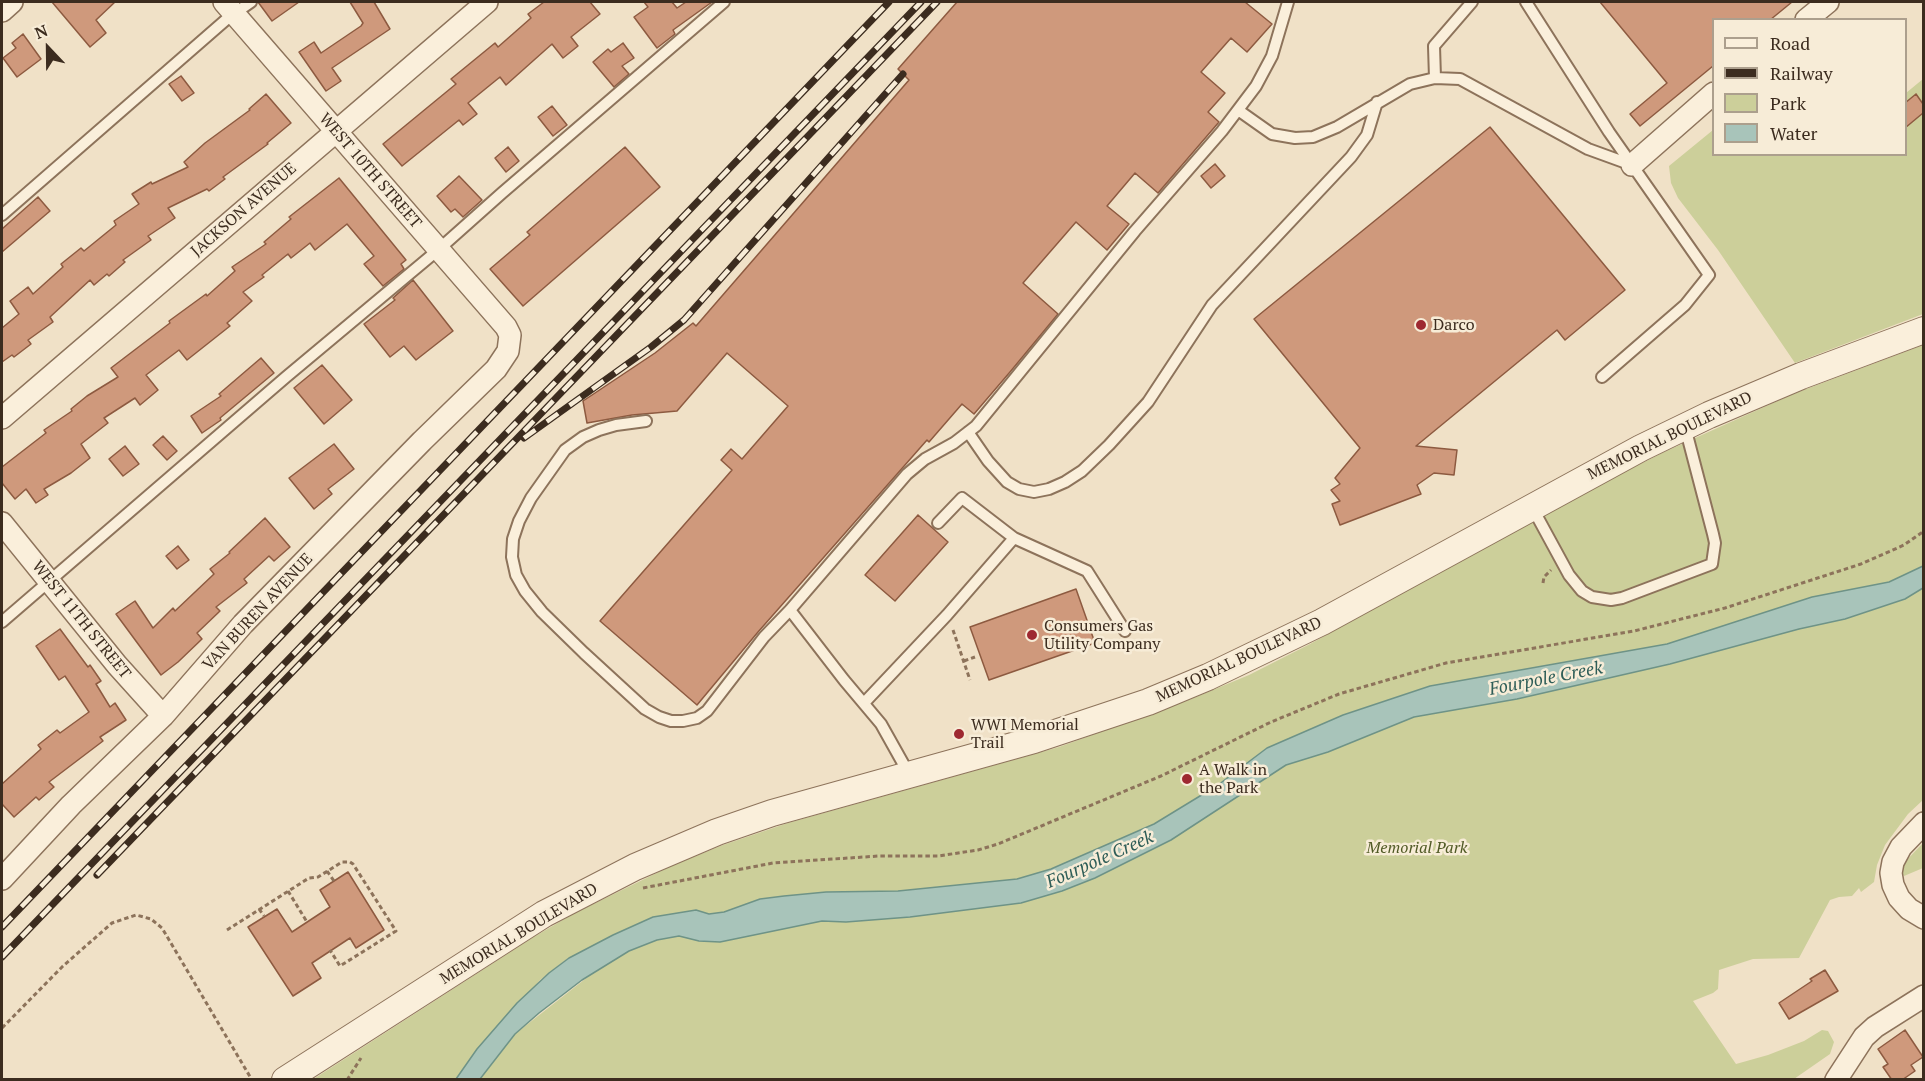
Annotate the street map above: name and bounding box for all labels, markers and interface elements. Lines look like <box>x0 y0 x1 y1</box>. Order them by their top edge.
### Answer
north arrow <box>18 18 78 78</box>
legend <box>1712 18 1907 156</box>
text: N <box>32 19 51 44</box>
text: Road <box>1770 31 1810 55</box>
text: Railway <box>1770 61 1833 85</box>
text: Park <box>1770 91 1806 115</box>
street label: WEST 10TH STREET <box>315 109 425 233</box>
text: Water <box>1770 121 1817 145</box>
street label: JACKSON AVENUE <box>187 159 301 261</box>
place label: Darco <box>1433 315 1475 335</box>
marker: Darco <box>1414 318 1428 332</box>
street label: MEMORIAL BOULEVARD <box>1585 388 1755 484</box>
street label: VAN BUREN AVENUE <box>199 550 317 674</box>
street label: WEST 11TH STREET <box>27 557 135 683</box>
street label: MEMORIAL BOULEVARD <box>1153 613 1325 707</box>
place label: Consumers Gas Utility Company <box>1044 616 1160 654</box>
marker: Consumers Gas Utility Company <box>1025 628 1039 642</box>
water label: Fourpole Creek <box>1487 657 1605 701</box>
place label: WWI Memorial Trail <box>971 715 1079 753</box>
marker: WWI Memorial Trail <box>952 727 966 741</box>
place label: A Walk in the Park <box>1199 760 1267 798</box>
marker: A Walk in the Park <box>1180 772 1194 786</box>
water label: Fourpole Creek <box>1043 827 1157 893</box>
park label: Memorial Park <box>1367 838 1467 858</box>
street label: MEMORIAL BOULEVARD <box>437 879 601 989</box>

